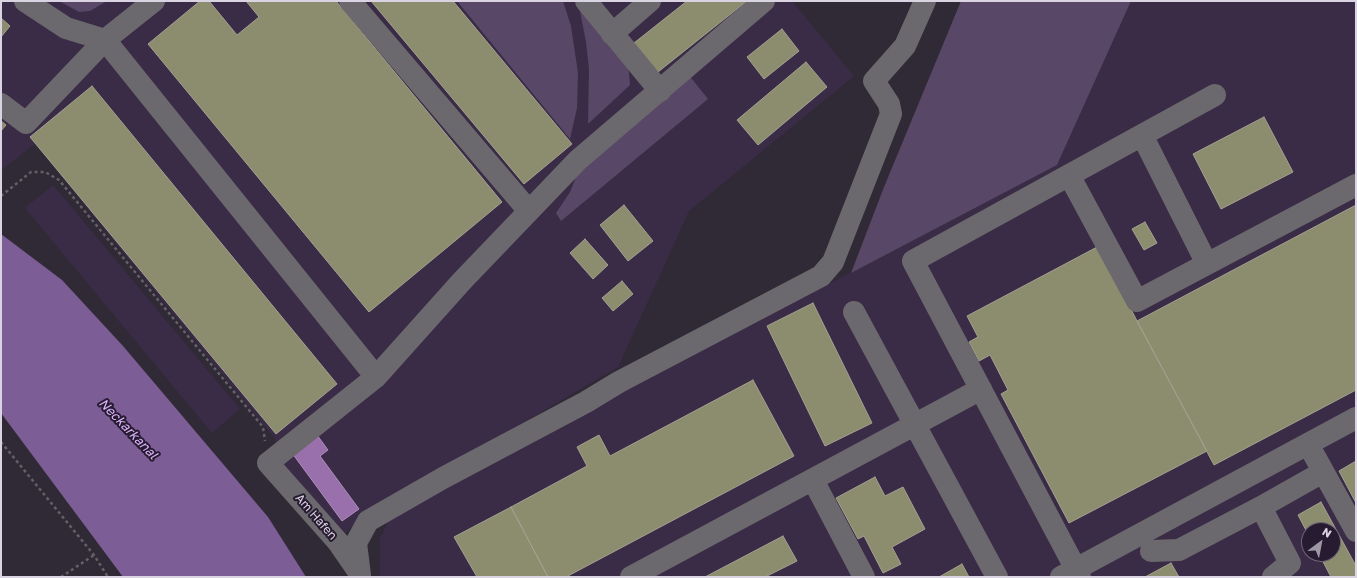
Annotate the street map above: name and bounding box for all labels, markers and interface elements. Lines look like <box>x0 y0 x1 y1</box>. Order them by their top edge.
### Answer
water label: Neckarkanal <box>95 395 161 463</box>
street label: Am Hafen <box>292 491 340 543</box>
north arrow <box>1301 522 1341 562</box>
text: N <box>1320 525 1334 540</box>

